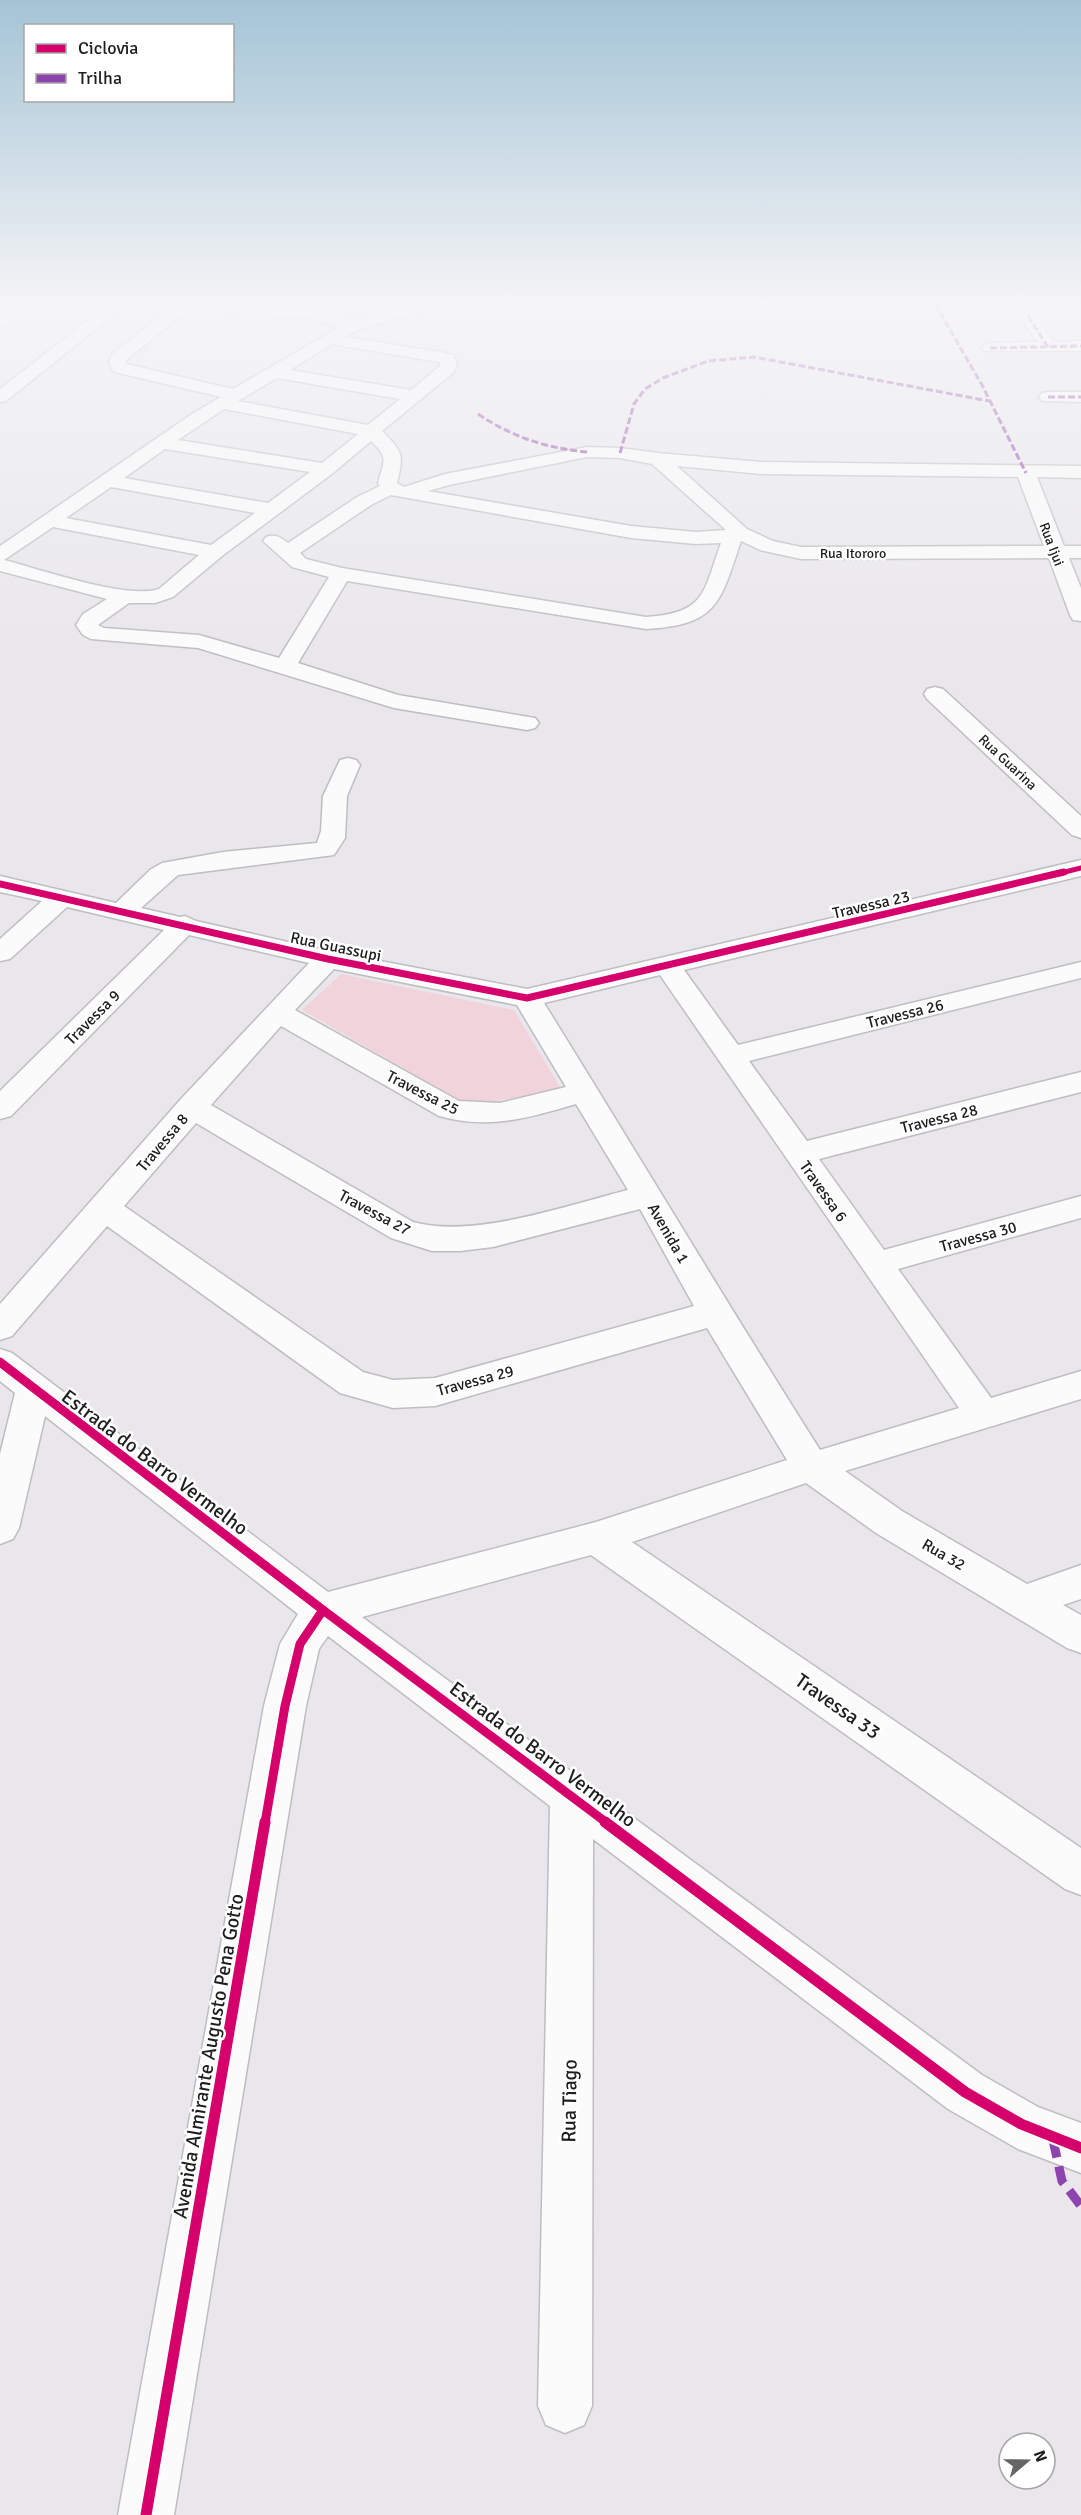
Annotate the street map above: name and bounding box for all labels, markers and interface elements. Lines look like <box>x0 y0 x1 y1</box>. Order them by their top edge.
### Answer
legend <box>24 24 234 102</box>
text: Ciclovia <box>78 37 138 59</box>
text: Trilha <box>78 67 122 89</box>
street label: Rua Ijui <box>1035 520 1068 568</box>
street label: Rua Itororo <box>820 545 886 562</box>
street label: Rua Guarina <box>975 731 1040 794</box>
street label: Travessa 23 <box>831 886 912 924</box>
street label: Rua Guassupi <box>289 928 383 966</box>
street label: Travessa 9 <box>61 986 125 1050</box>
street label: Travessa 26 <box>865 995 946 1033</box>
street label: Travessa 25 <box>383 1066 462 1120</box>
street label: Travessa 28 <box>899 1100 980 1138</box>
street label: Travessa 8 <box>133 1109 193 1176</box>
street label: Travessa 6 <box>795 1157 851 1226</box>
street label: Travessa 27 <box>335 1186 414 1240</box>
street label: Avenida 1 <box>643 1200 693 1267</box>
street label: Travessa 30 <box>938 1217 1019 1257</box>
street label: Travessa 29 <box>435 1361 516 1401</box>
street label: Estrada do Barro Vermelho <box>56 1384 253 1541</box>
street label: Rua 32 <box>918 1534 969 1575</box>
street label: Travessa 33 <box>790 1668 885 1745</box>
street label: Estrada do Barro Vermelho <box>444 1676 641 1833</box>
street label: Avenida Almirante Augusto Pena Gotto <box>168 1892 249 2220</box>
street label: Rua Tiago <box>556 2059 583 2143</box>
north arrow <box>997 2431 1057 2491</box>
text: N <box>1029 2448 1051 2465</box>

